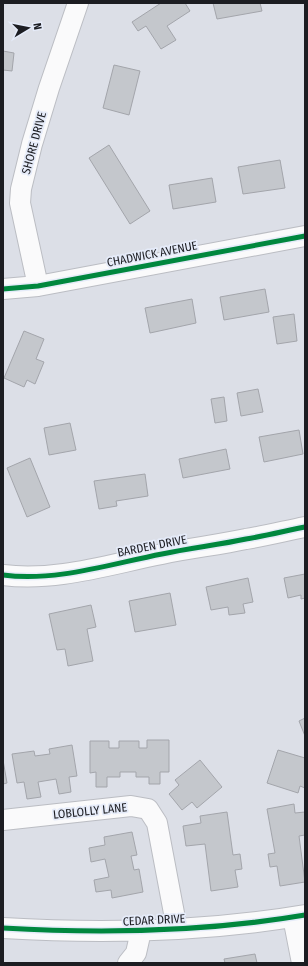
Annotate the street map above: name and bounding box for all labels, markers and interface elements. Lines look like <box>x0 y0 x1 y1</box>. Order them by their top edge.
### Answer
north arrow <box>8 8 48 48</box>
text: N <box>30 22 44 31</box>
street label: SHORE DRIVE <box>19 110 49 176</box>
street label: CHADWICK AVENUE <box>106 238 199 270</box>
street label: BARDEN DRIVE <box>116 532 188 560</box>
street label: LOBLOLLY LANE <box>52 800 128 822</box>
street label: CEDAR DRIVE <box>122 911 186 929</box>

